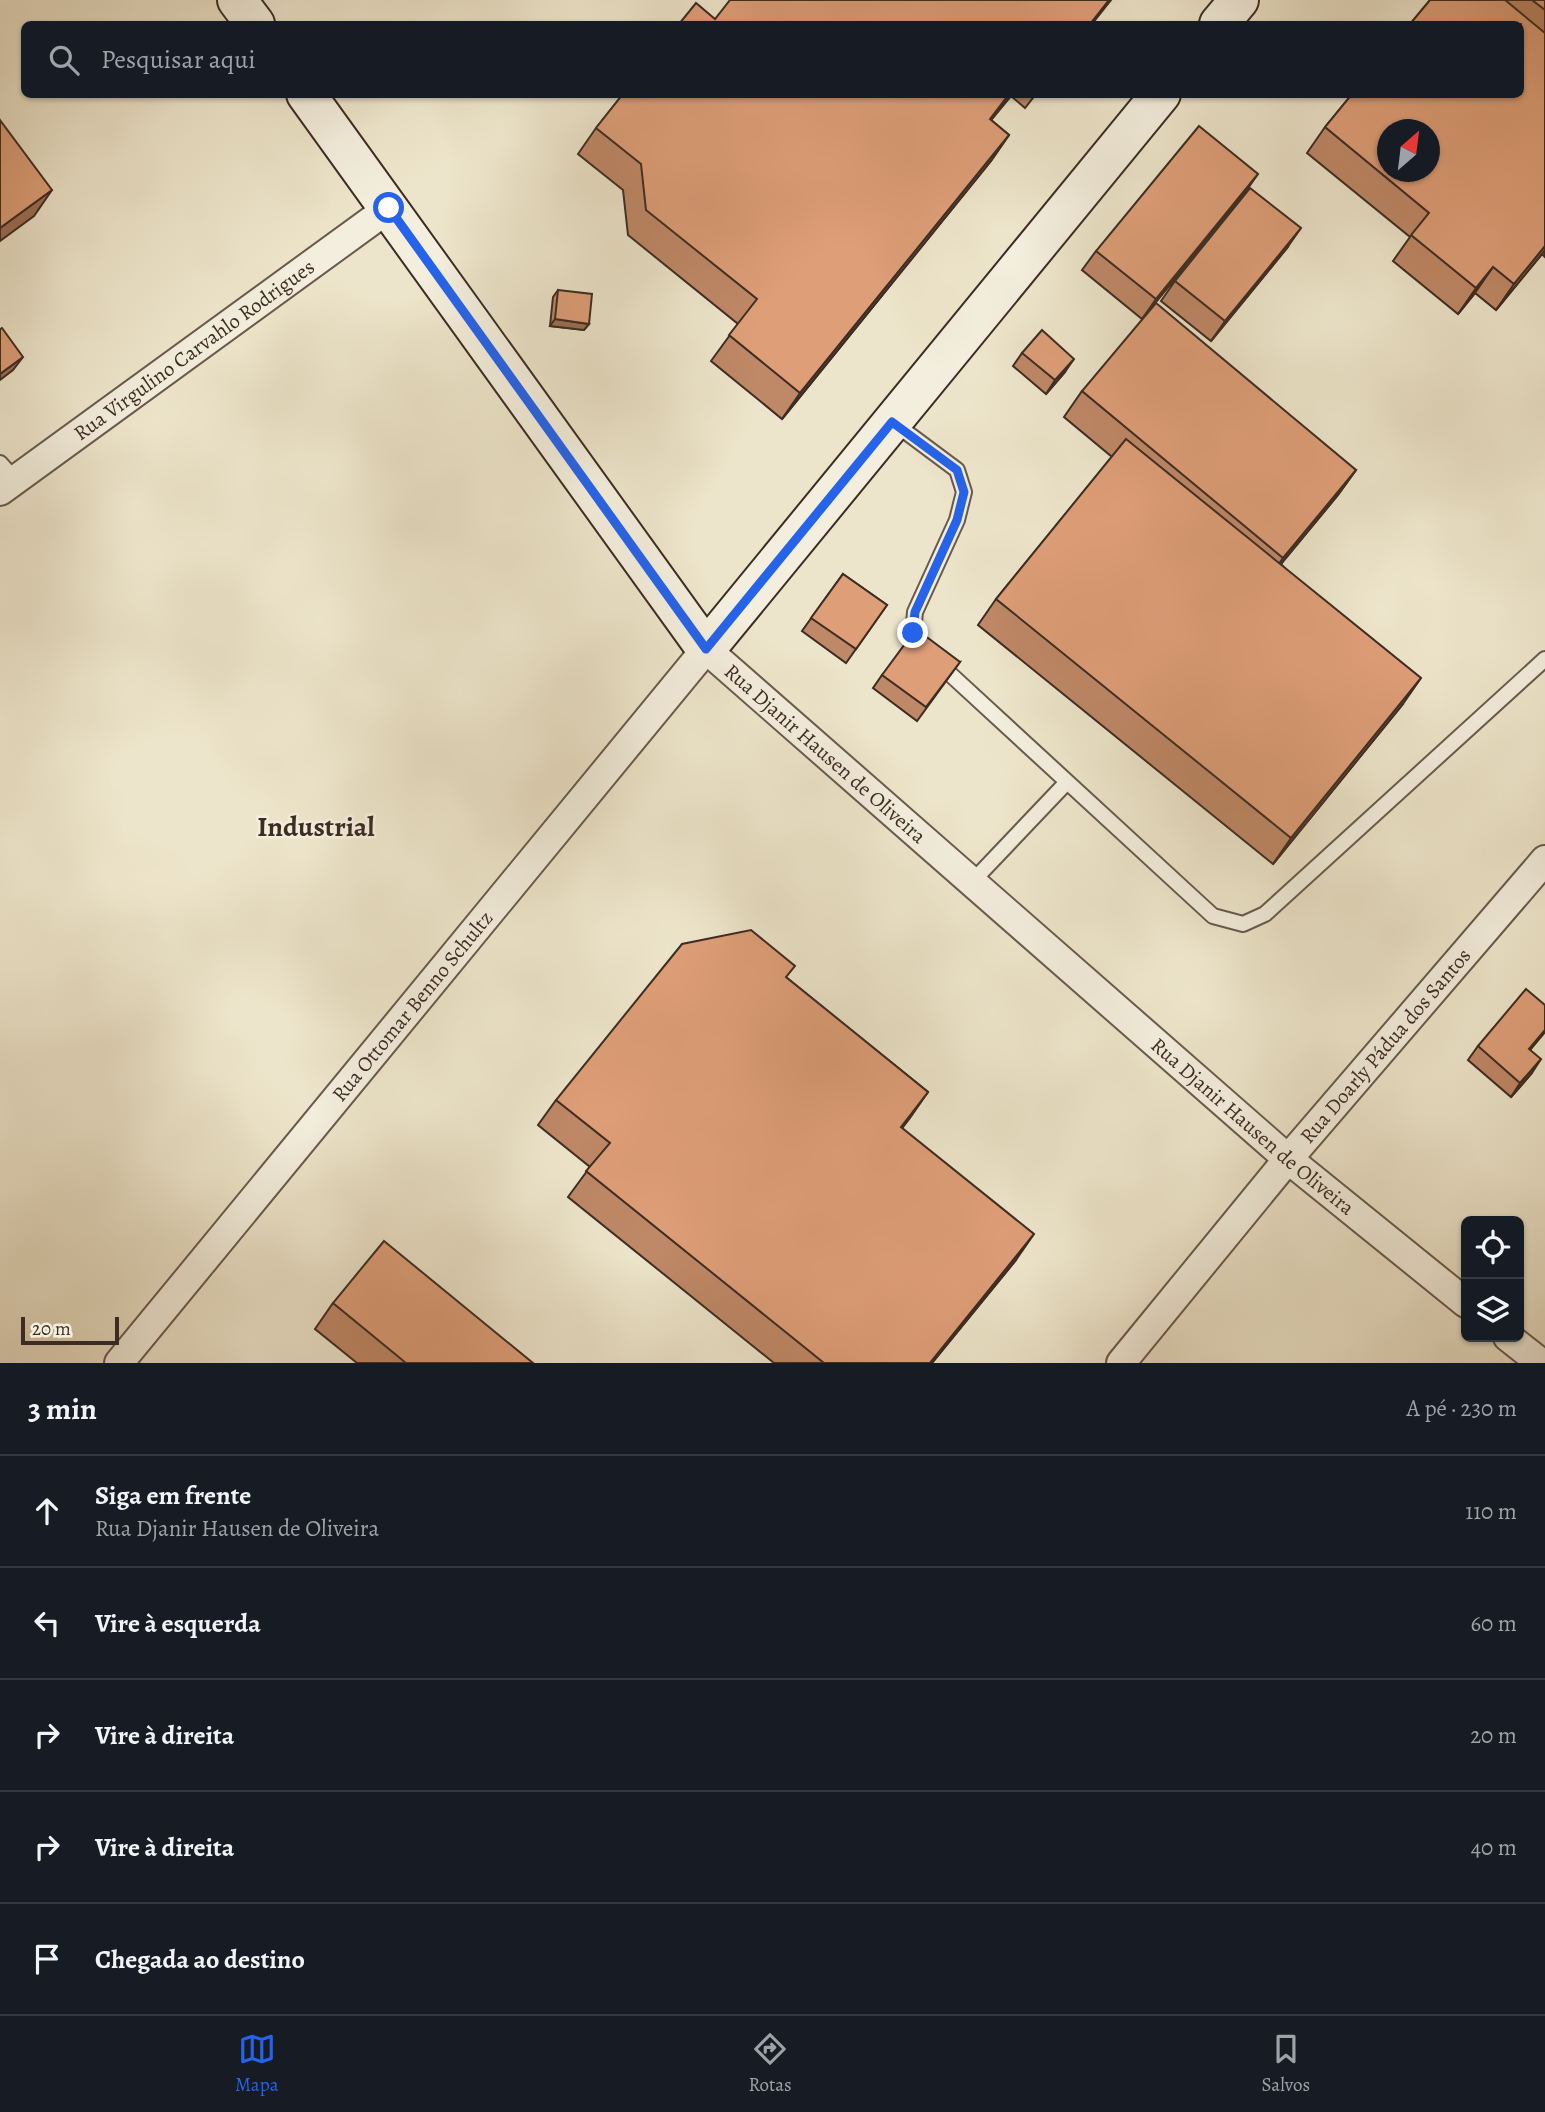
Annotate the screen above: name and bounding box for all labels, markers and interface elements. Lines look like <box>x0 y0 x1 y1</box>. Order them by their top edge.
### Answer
search box <box>21 21 1524 98</box>
icon: search <box>45 41 83 79</box>
text: Pesquisar aqui <box>101 42 256 77</box>
north arrow <box>1377 119 1440 182</box>
route start <box>373 192 404 223</box>
street label: Rua Virgulino Carvahlo Rodrigues <box>68 253 320 447</box>
route end <box>897 617 928 648</box>
street label: Rua Djanir Hausen de Oliveira <box>718 657 932 850</box>
district label: Industrial <box>257 808 375 846</box>
street label: Rua Ottomar Benno Schultz <box>326 905 499 1107</box>
street label: Rua Doarly Pádua dos Santos <box>1294 942 1477 1149</box>
street label: Rua Djanir Hausen de Oliveira <box>1145 1031 1360 1221</box>
map controls <box>1461 1216 1524 1342</box>
button: locate <box>1461 1216 1524 1279</box>
button: layers <box>1461 1279 1524 1342</box>
scale bar <box>21 1314 119 1346</box>
text: 20 m <box>32 1316 71 1342</box>
text: 3 min <box>28 1389 97 1429</box>
text: A pé · 230 m <box>1406 1393 1517 1424</box>
text: Siga em frente <box>95 1478 251 1513</box>
icon: ahead <box>28 1492 66 1530</box>
text: 110 m <box>1465 1496 1517 1527</box>
text: Rua Djanir Hausen de Oliveira <box>95 1513 379 1544</box>
icon: left <box>28 1604 66 1642</box>
text: Vire à esquerda <box>95 1606 261 1641</box>
text: 60 m <box>1470 1608 1517 1639</box>
icon: right <box>28 1716 66 1754</box>
text: Vire à direita <box>95 1718 234 1753</box>
text: 20 m <box>1470 1720 1517 1751</box>
icon: right <box>28 1828 66 1866</box>
text: Vire à direita <box>95 1830 234 1865</box>
text: 40 m <box>1471 1832 1517 1863</box>
icon: arrive <box>28 1940 66 1978</box>
text: Chegada ao destino <box>95 1942 305 1977</box>
tab: Mapa <box>235 2030 279 2098</box>
tab: Rotas <box>748 2030 792 2098</box>
tab: Salvos <box>1262 2030 1310 2098</box>

